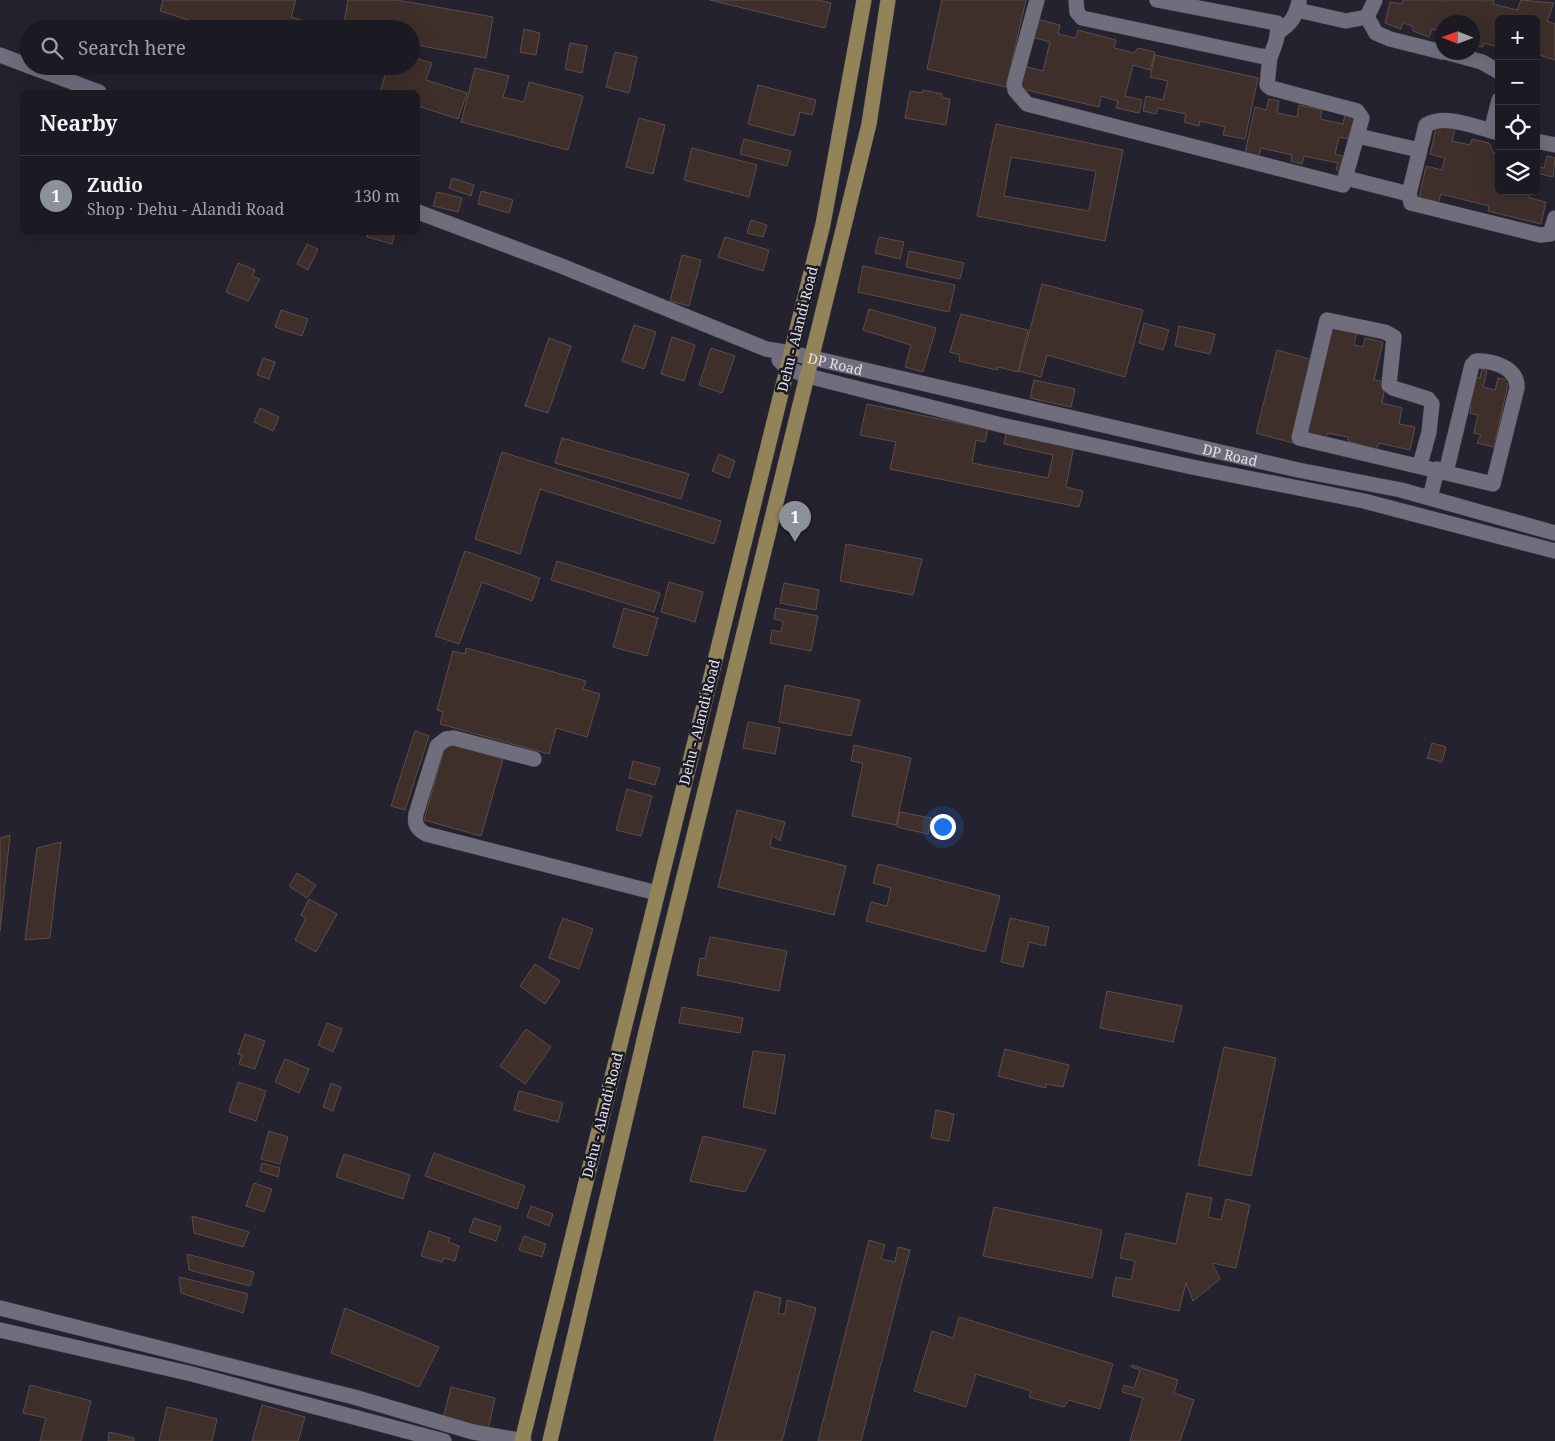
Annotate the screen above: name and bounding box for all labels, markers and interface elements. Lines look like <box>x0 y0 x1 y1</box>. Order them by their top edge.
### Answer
north arrow <box>1435 15 1480 60</box>
map controls <box>1495 15 1540 195</box>
button: + <box>1495 15 1540 60</box>
search box <box>20 20 420 75</box>
icon: search <box>38 34 66 62</box>
text: Search here <box>78 35 186 61</box>
button: − <box>1495 60 1540 105</box>
button: locate <box>1495 105 1540 150</box>
text: Nearby <box>40 109 118 137</box>
button: layers <box>1495 150 1540 195</box>
text: Zudio <box>87 172 143 198</box>
text: 1 <box>51 185 61 207</box>
text: 130 m <box>354 185 400 207</box>
text: Shop · Dehu - Alandi Road <box>87 198 284 220</box>
street label: Dehu - Alandi Road <box>772 264 822 394</box>
street label: DP Road <box>806 348 865 379</box>
street label: DP Road <box>1201 439 1260 470</box>
pin: 1 <box>779 501 811 542</box>
street label: Dehu - Alandi Road <box>674 657 724 787</box>
your location <box>930 814 956 840</box>
street label: Dehu - Alandi Road <box>577 1050 627 1180</box>

